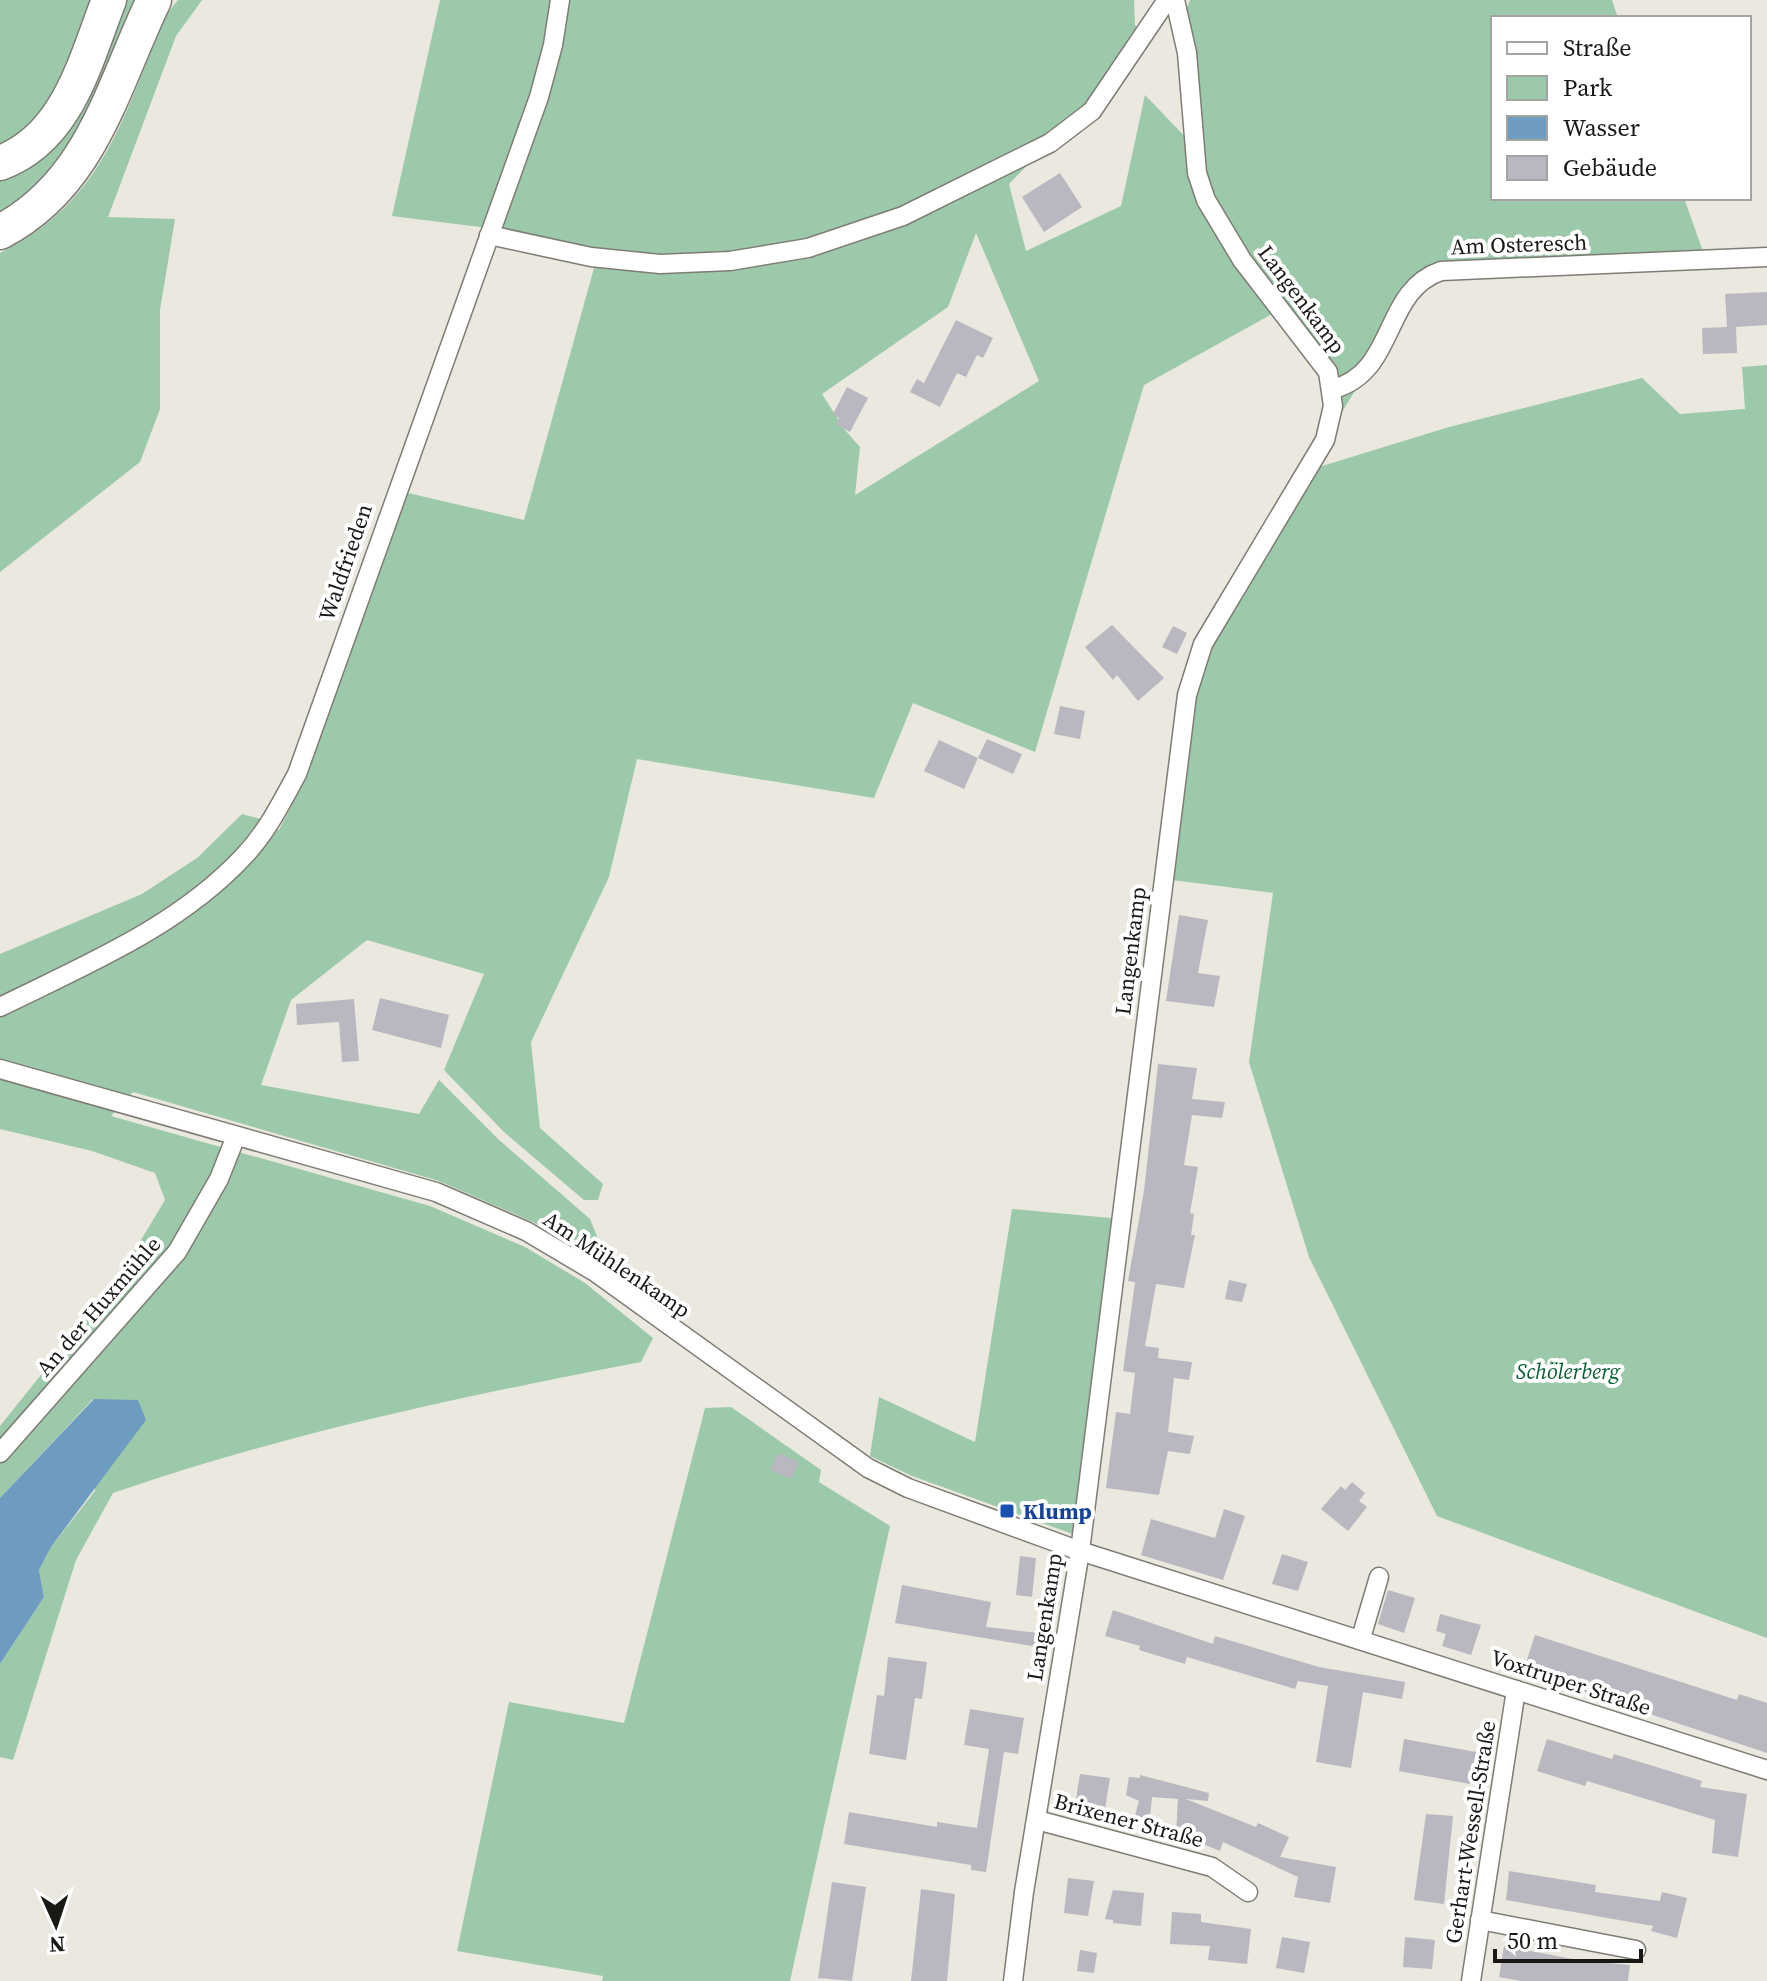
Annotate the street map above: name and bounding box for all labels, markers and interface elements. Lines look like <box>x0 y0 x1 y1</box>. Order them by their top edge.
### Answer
legend <box>1491 16 1751 200</box>
text: Straße <box>1563 31 1631 64</box>
text: Park <box>1563 71 1613 104</box>
text: Wasser <box>1563 111 1640 144</box>
text: Gebäude <box>1563 151 1657 184</box>
street label: Am Osteresch <box>1450 227 1588 261</box>
street label: Langenkamp <box>1251 239 1353 359</box>
street label: Waldfrieden <box>311 500 379 624</box>
street label: Langenkamp <box>1107 885 1153 1017</box>
street label: Am Mühlenkamp <box>538 1204 696 1324</box>
street label: An der Huxmühle <box>29 1230 167 1382</box>
park label: Schölerberg <box>1516 1356 1621 1386</box>
place label: Klump <box>1023 1496 1092 1526</box>
marker: Klump <box>998 1502 1016 1520</box>
street label: Langenkamp <box>1019 1551 1069 1683</box>
street label: Voxtruper Straße <box>1487 1642 1655 1722</box>
street label: Gerhart-Wessell-Straße <box>1438 1718 1502 1946</box>
street label: Brixener Straße <box>1051 1786 1207 1854</box>
north arrow <box>16 1885 96 1965</box>
scale bar <box>1495 1913 1641 1963</box>
text: 50 m <box>1507 1924 1558 1957</box>
text: N <box>48 1930 66 1960</box>

